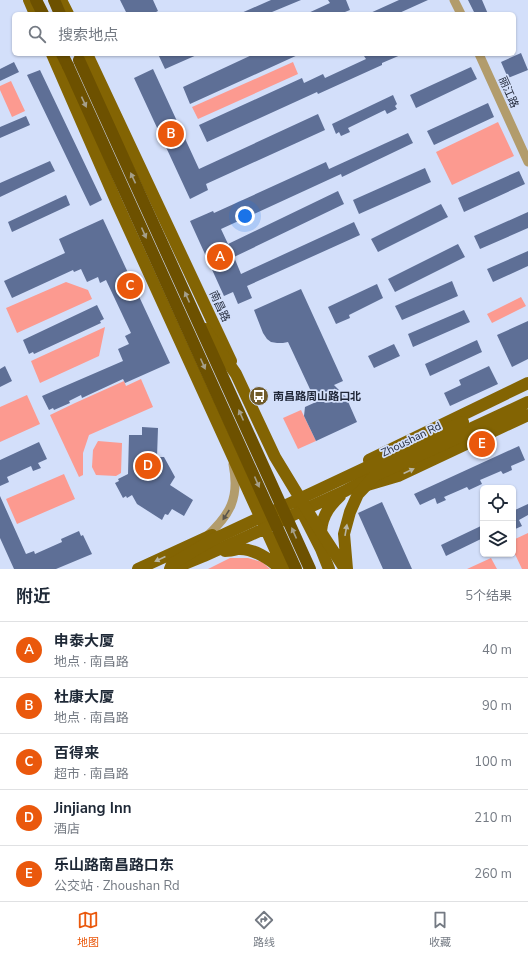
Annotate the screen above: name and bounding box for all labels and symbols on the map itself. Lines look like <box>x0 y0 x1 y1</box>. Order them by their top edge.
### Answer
street label: 丽江路 <box>495 74 522 110</box>
one-way arrow <box>82 96 88 108</box>
pin: B <box>158 119 184 149</box>
one-way arrow <box>130 173 136 184</box>
your location <box>235 206 255 226</box>
one-way arrow <box>141 227 147 238</box>
pin: A <box>207 242 233 272</box>
pin: C <box>117 271 143 301</box>
street label: 南昌路 <box>206 288 233 324</box>
one-way arrow <box>184 291 190 302</box>
one-way arrow <box>200 358 207 370</box>
bus stop icon: 南昌路周山路口北 <box>248 385 270 407</box>
place label: 南昌路周山路口北 <box>273 389 361 404</box>
one-way arrow <box>237 409 244 421</box>
street label: Zhoushan Rd <box>379 418 444 460</box>
pin: E <box>469 429 495 459</box>
pin: D <box>135 451 161 481</box>
one-way arrow <box>403 468 415 474</box>
one-way arrow <box>254 477 260 488</box>
one-way arrow <box>222 509 229 521</box>
one-way arrow <box>343 524 349 536</box>
one-way arrow <box>291 528 297 539</box>
one-way arrow <box>155 556 166 562</box>

